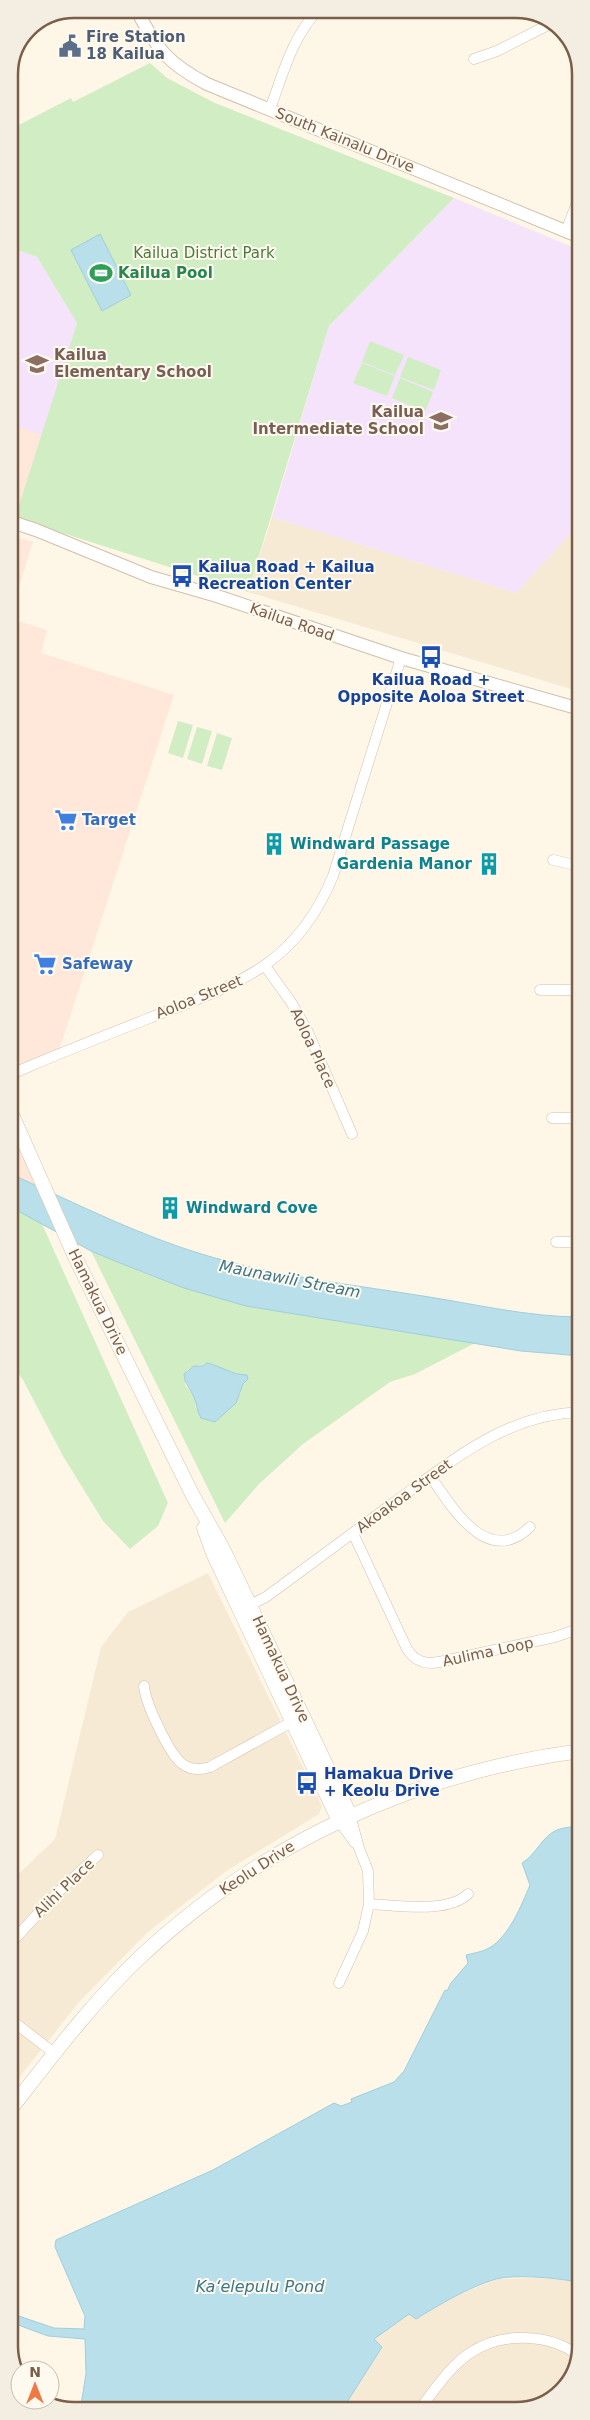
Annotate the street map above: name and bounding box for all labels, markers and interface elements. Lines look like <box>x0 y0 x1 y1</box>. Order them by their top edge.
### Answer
place label: Fire Station 18 Kailua <box>86 28 186 63</box>
public building icon: Fire Station 18 Kailua <box>57 33 83 59</box>
street label: South Kainalu Drive <box>273 104 417 176</box>
park label: Kailua District Park <box>133 244 275 262</box>
sports icon: Kailua Pool <box>88 260 114 286</box>
place label: Kailua Pool <box>118 264 213 282</box>
place label: Kailua Elementary School <box>54 346 212 381</box>
school or university icon: Kailua Elementary School <box>24 351 50 377</box>
place label: Kailua Intermediate School <box>253 403 424 438</box>
school or university icon: Kailua Intermediate School <box>428 408 454 434</box>
place label: Kailua Road + Kailua Recreation Center <box>198 558 375 593</box>
bus stop icon: Kailua Road + Kailua Recreation Center <box>169 563 195 589</box>
street label: Kailua Road <box>247 599 337 645</box>
bus stop icon: Kailua Road + Opposite Aoloa Street <box>418 644 444 670</box>
place label: Kailua Road + Opposite Aoloa Street <box>338 671 524 706</box>
supermarket icon: Target <box>53 807 79 833</box>
place label: Target <box>82 811 136 829</box>
building icon: Windward Passage <box>261 831 287 857</box>
place label: Windward Passage <box>290 835 450 853</box>
building icon: Gardenia Manor <box>476 851 502 877</box>
place label: Gardenia Manor <box>337 855 473 873</box>
supermarket icon: Safeway <box>32 951 58 977</box>
place label: Safeway <box>62 955 133 973</box>
street label: Aoloa Street <box>153 971 245 1023</box>
street label: Aoloa Place <box>287 1005 339 1091</box>
building icon: Windward Cove <box>157 1195 183 1221</box>
place label: Windward Cove <box>186 1199 318 1217</box>
street label: Hamakua Drive <box>64 1246 132 1358</box>
water label: Maunawili Stream <box>218 1256 362 1302</box>
street label: Akoakoa Street <box>353 1455 455 1537</box>
street label: Hamakua Drive <box>248 1613 314 1725</box>
street label: Aulima Loop <box>441 1634 535 1670</box>
place label: Hamakua Drive + Keolu Drive <box>324 1765 453 1800</box>
bus stop icon: Hamakua Drive + Keolu Drive <box>294 1770 320 1796</box>
street label: Keolu Drive <box>216 1837 298 1899</box>
street label: Alihi Place <box>30 1855 98 1921</box>
water label: Kaʻelepulu Pond <box>196 2277 325 2296</box>
north arrow <box>10 2360 60 2410</box>
text: N <box>29 2364 41 2380</box>

